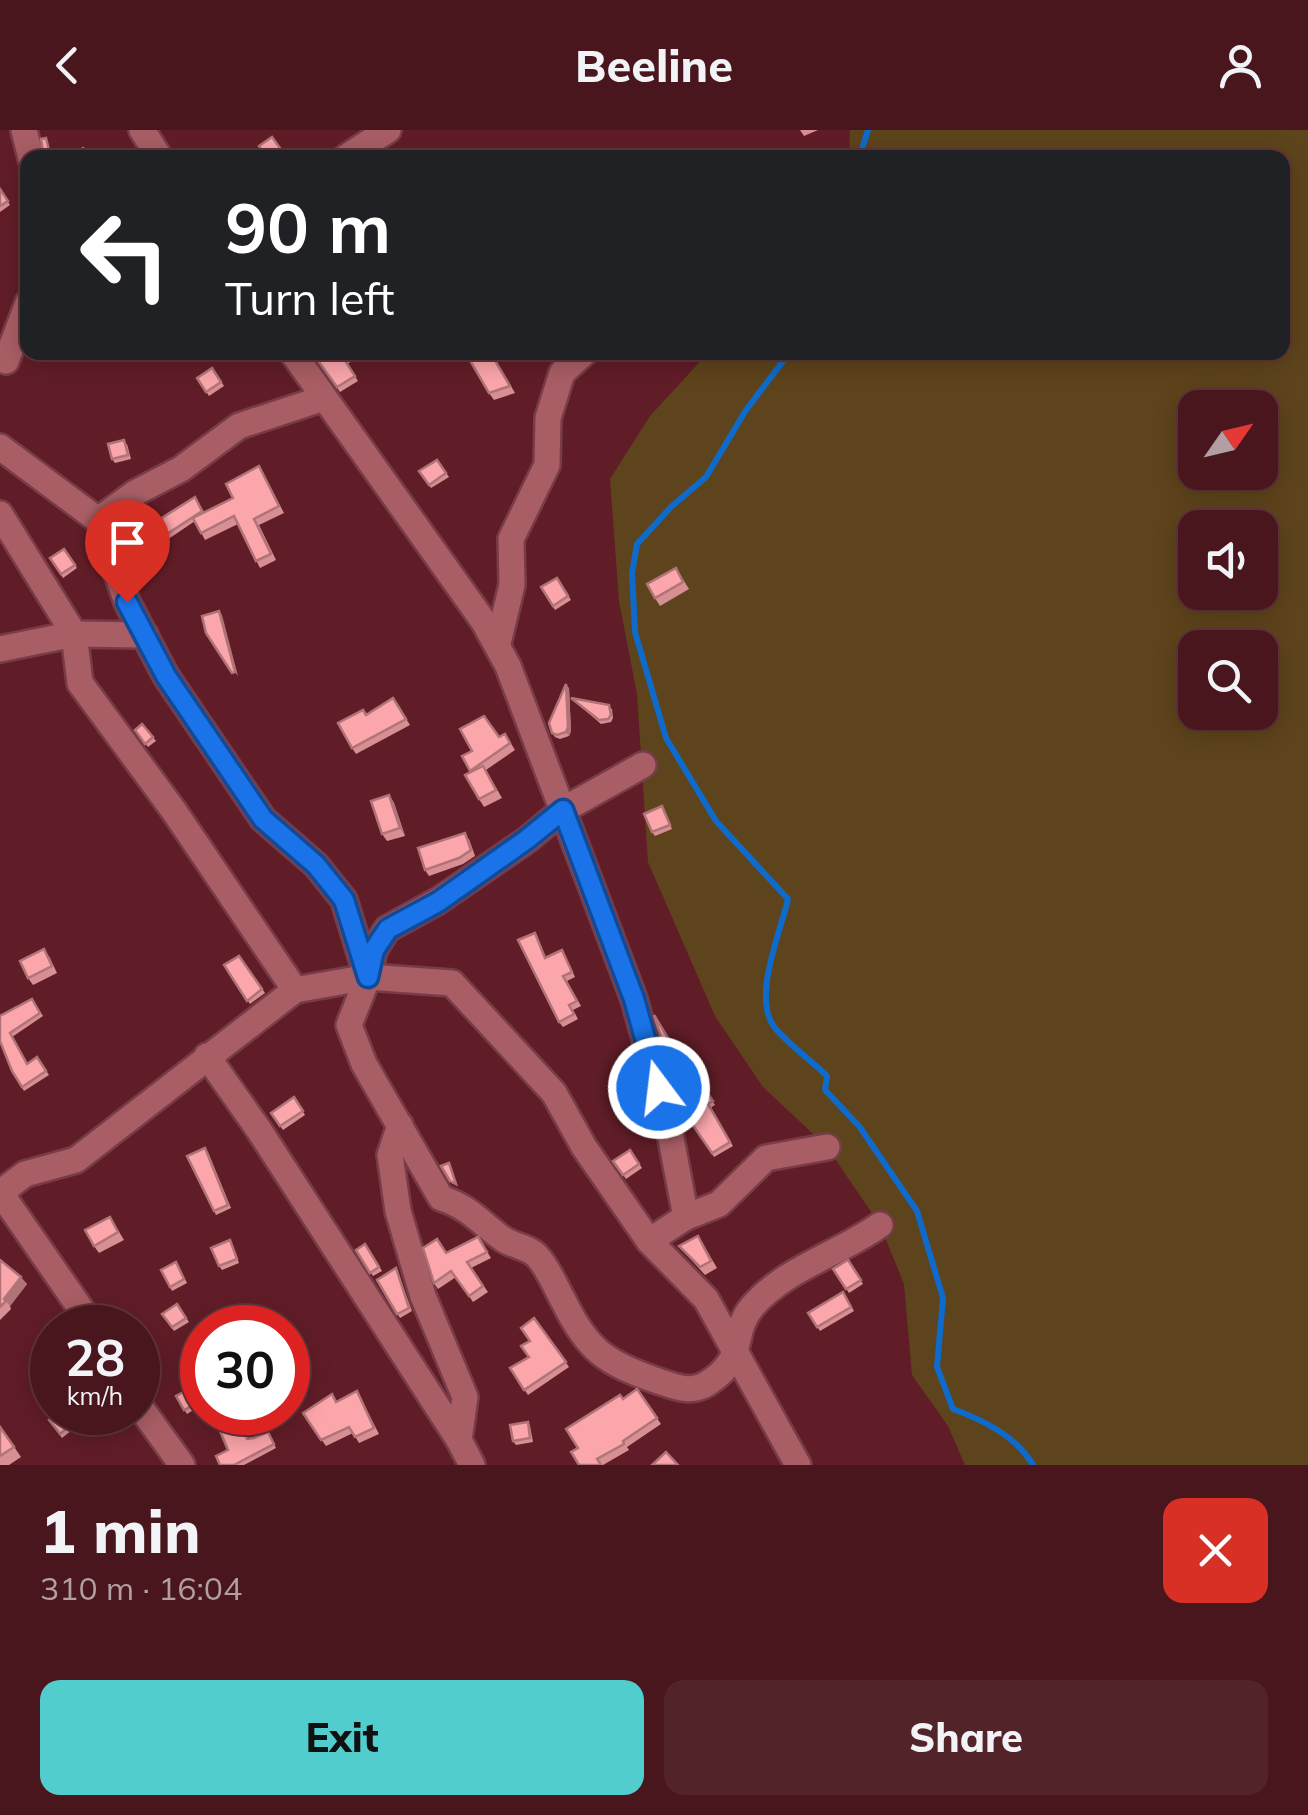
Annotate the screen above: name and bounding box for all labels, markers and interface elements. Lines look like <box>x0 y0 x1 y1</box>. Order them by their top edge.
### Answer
text: Beeline <box>575 37 733 93</box>
icon: back <box>40 38 95 93</box>
icon: person <box>1213 38 1268 93</box>
text: 90 m <box>225 183 391 271</box>
icon: left <box>60 190 190 320</box>
text: Turn left <box>225 270 394 326</box>
north arrow <box>1178 390 1278 490</box>
map controls <box>1178 390 1278 730</box>
pin <box>85 500 170 603</box>
button: sound <box>1178 510 1278 610</box>
icon: arrive <box>100 515 155 570</box>
button: search <box>1178 630 1278 730</box>
position arrow <box>607 1036 711 1140</box>
speed limit sign: 30 <box>180 1305 310 1435</box>
text: 28 <box>65 1326 125 1389</box>
text: km/h <box>67 1380 123 1411</box>
text: 1 min <box>40 1493 201 1568</box>
button: close <box>1163 1498 1268 1603</box>
text: 310 m · 16:04 <box>40 1568 242 1608</box>
button: Exit <box>40 1680 644 1795</box>
button: Share <box>664 1680 1268 1795</box>

